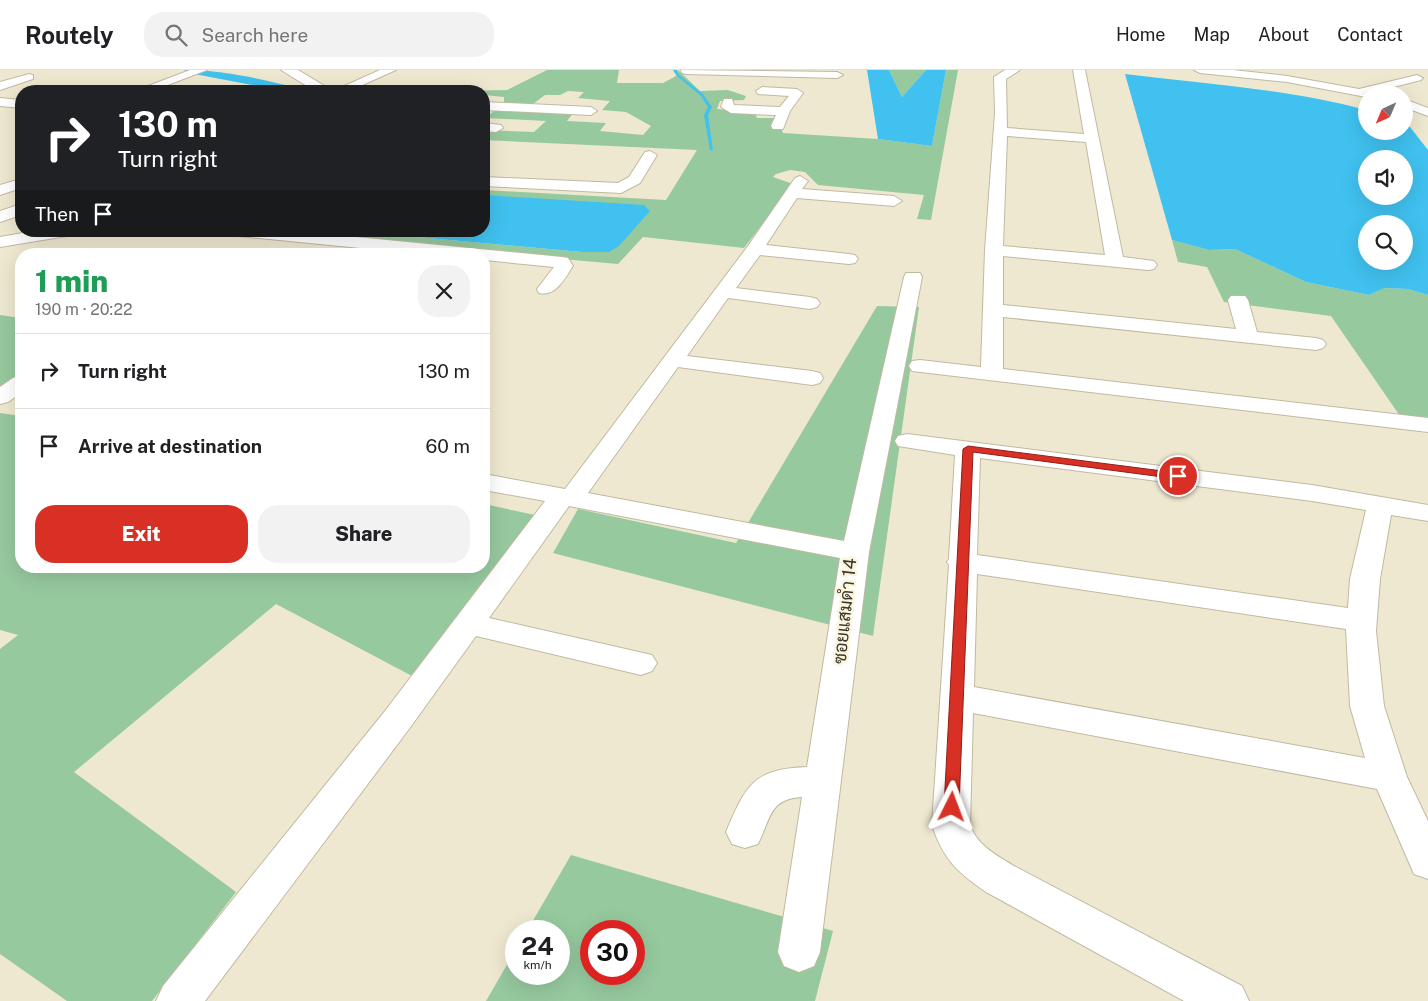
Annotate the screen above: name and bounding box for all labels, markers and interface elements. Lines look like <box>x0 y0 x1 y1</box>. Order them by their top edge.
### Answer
search box <box>144 12 494 57</box>
text: Routely <box>25 21 114 49</box>
icon: search <box>162 21 190 49</box>
text: Search here <box>202 24 308 46</box>
text: Home <box>1116 24 1166 45</box>
text: Map <box>1194 24 1230 45</box>
text: About <box>1258 24 1309 45</box>
text: Contact <box>1337 24 1403 45</box>
north arrow <box>1358 85 1412 140</box>
map controls <box>1358 85 1413 270</box>
text: 130 m <box>118 104 218 145</box>
icon: right <box>35 105 100 170</box>
text: Turn right <box>118 146 218 172</box>
button: sound <box>1358 150 1413 205</box>
icon: arrive <box>89 200 117 228</box>
text: Then <box>35 203 79 225</box>
button: search <box>1358 215 1413 270</box>
text: 1 min <box>35 263 108 299</box>
button: close <box>418 265 470 317</box>
text: 190 m · 20:22 <box>35 300 133 319</box>
icon: right <box>35 357 63 385</box>
text: Turn right <box>78 360 167 382</box>
text: 130 m <box>418 360 470 382</box>
icon: arrive <box>35 432 63 460</box>
text: Arrive at destination <box>78 435 262 457</box>
text: 60 m <box>426 435 470 457</box>
pin <box>1157 455 1199 497</box>
icon: arrive <box>1164 462 1192 490</box>
button: Exit <box>35 505 248 563</box>
button: Share <box>258 505 470 563</box>
street label: ซอยแสมดำ 14 <box>829 557 860 665</box>
position arrow <box>925 780 977 832</box>
speed limit sign: 30 <box>580 920 645 985</box>
text: 24 <box>521 931 554 961</box>
text: km/h <box>523 958 552 972</box>

